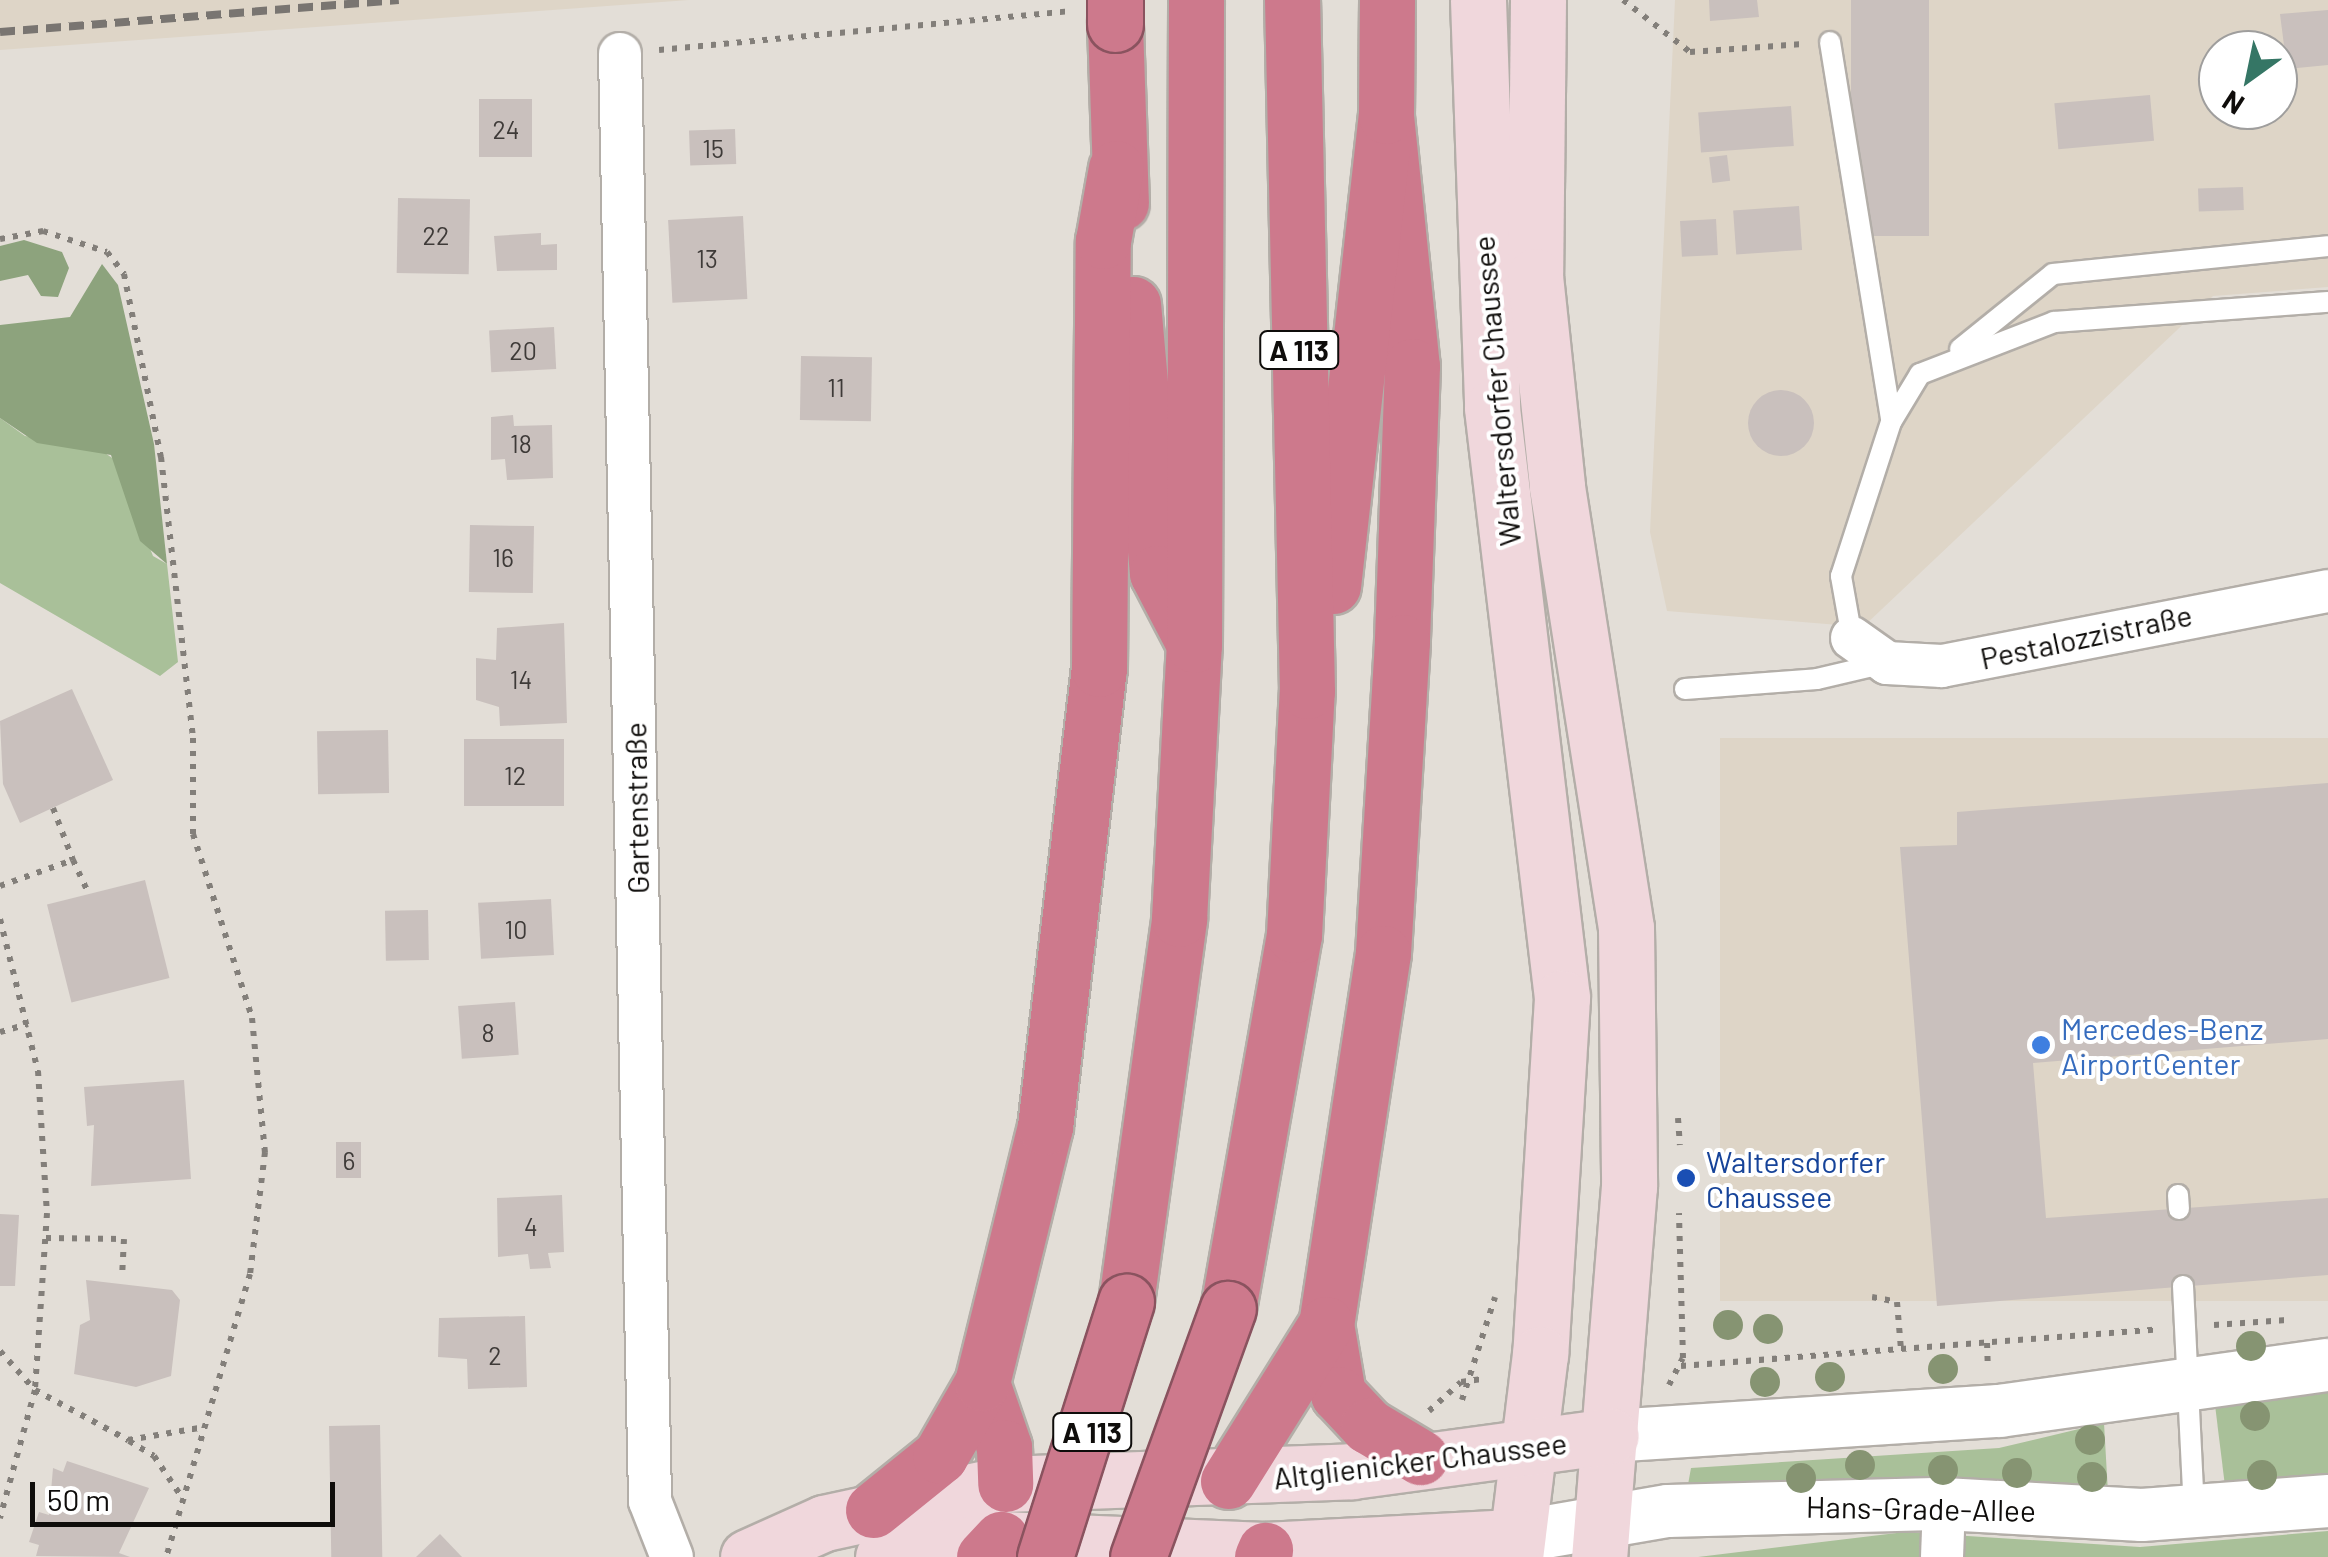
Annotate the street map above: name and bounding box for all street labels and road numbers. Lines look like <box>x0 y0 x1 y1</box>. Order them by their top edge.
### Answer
street label: Waltersdorfer Chaussee <box>1465 234 1527 548</box>
road number: A 113 <box>1259 327 1339 373</box>
street label: Pestalozzistraße <box>1977 596 2195 676</box>
street label: Gartenstraße <box>617 722 655 894</box>
road number: A 113 <box>1052 1409 1132 1455</box>
street label: Altglienicker Chaussee <box>1271 1424 1569 1496</box>
street label: Hans-Grade-Allee <box>1806 1488 2036 1528</box>

